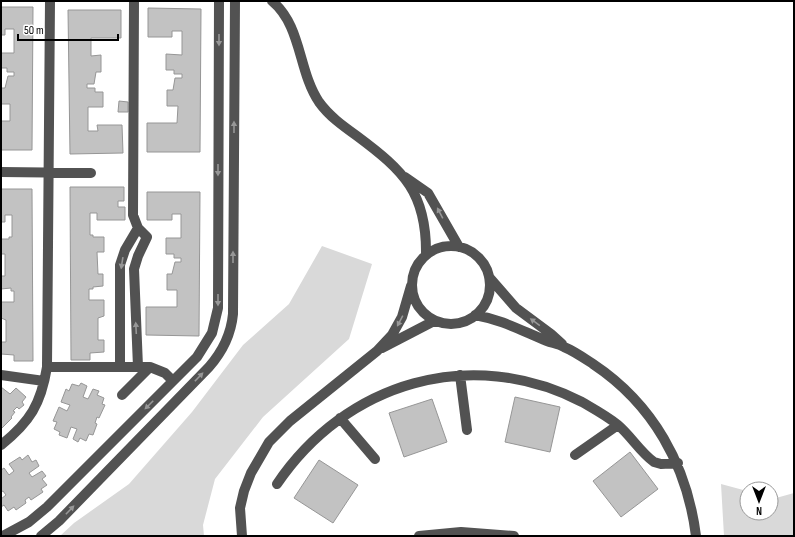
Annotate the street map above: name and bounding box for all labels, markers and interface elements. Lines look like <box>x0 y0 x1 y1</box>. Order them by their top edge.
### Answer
scale bar <box>18 16 118 42</box>
text: 50 m <box>24 23 44 38</box>
one-way arrow <box>216 34 222 47</box>
one-way arrow <box>231 120 237 133</box>
one-way arrow <box>215 164 221 177</box>
one-way arrow <box>437 207 444 218</box>
one-way arrow <box>230 250 236 263</box>
one-way arrow <box>118 257 124 269</box>
one-way arrow <box>215 294 221 307</box>
one-way arrow <box>397 315 403 327</box>
one-way arrow <box>529 318 540 326</box>
one-way arrow <box>133 321 139 334</box>
one-way arrow <box>194 372 203 381</box>
one-way arrow <box>144 400 154 410</box>
north arrow <box>739 481 779 521</box>
text: N <box>756 504 762 517</box>
one-way arrow <box>65 505 74 515</box>

